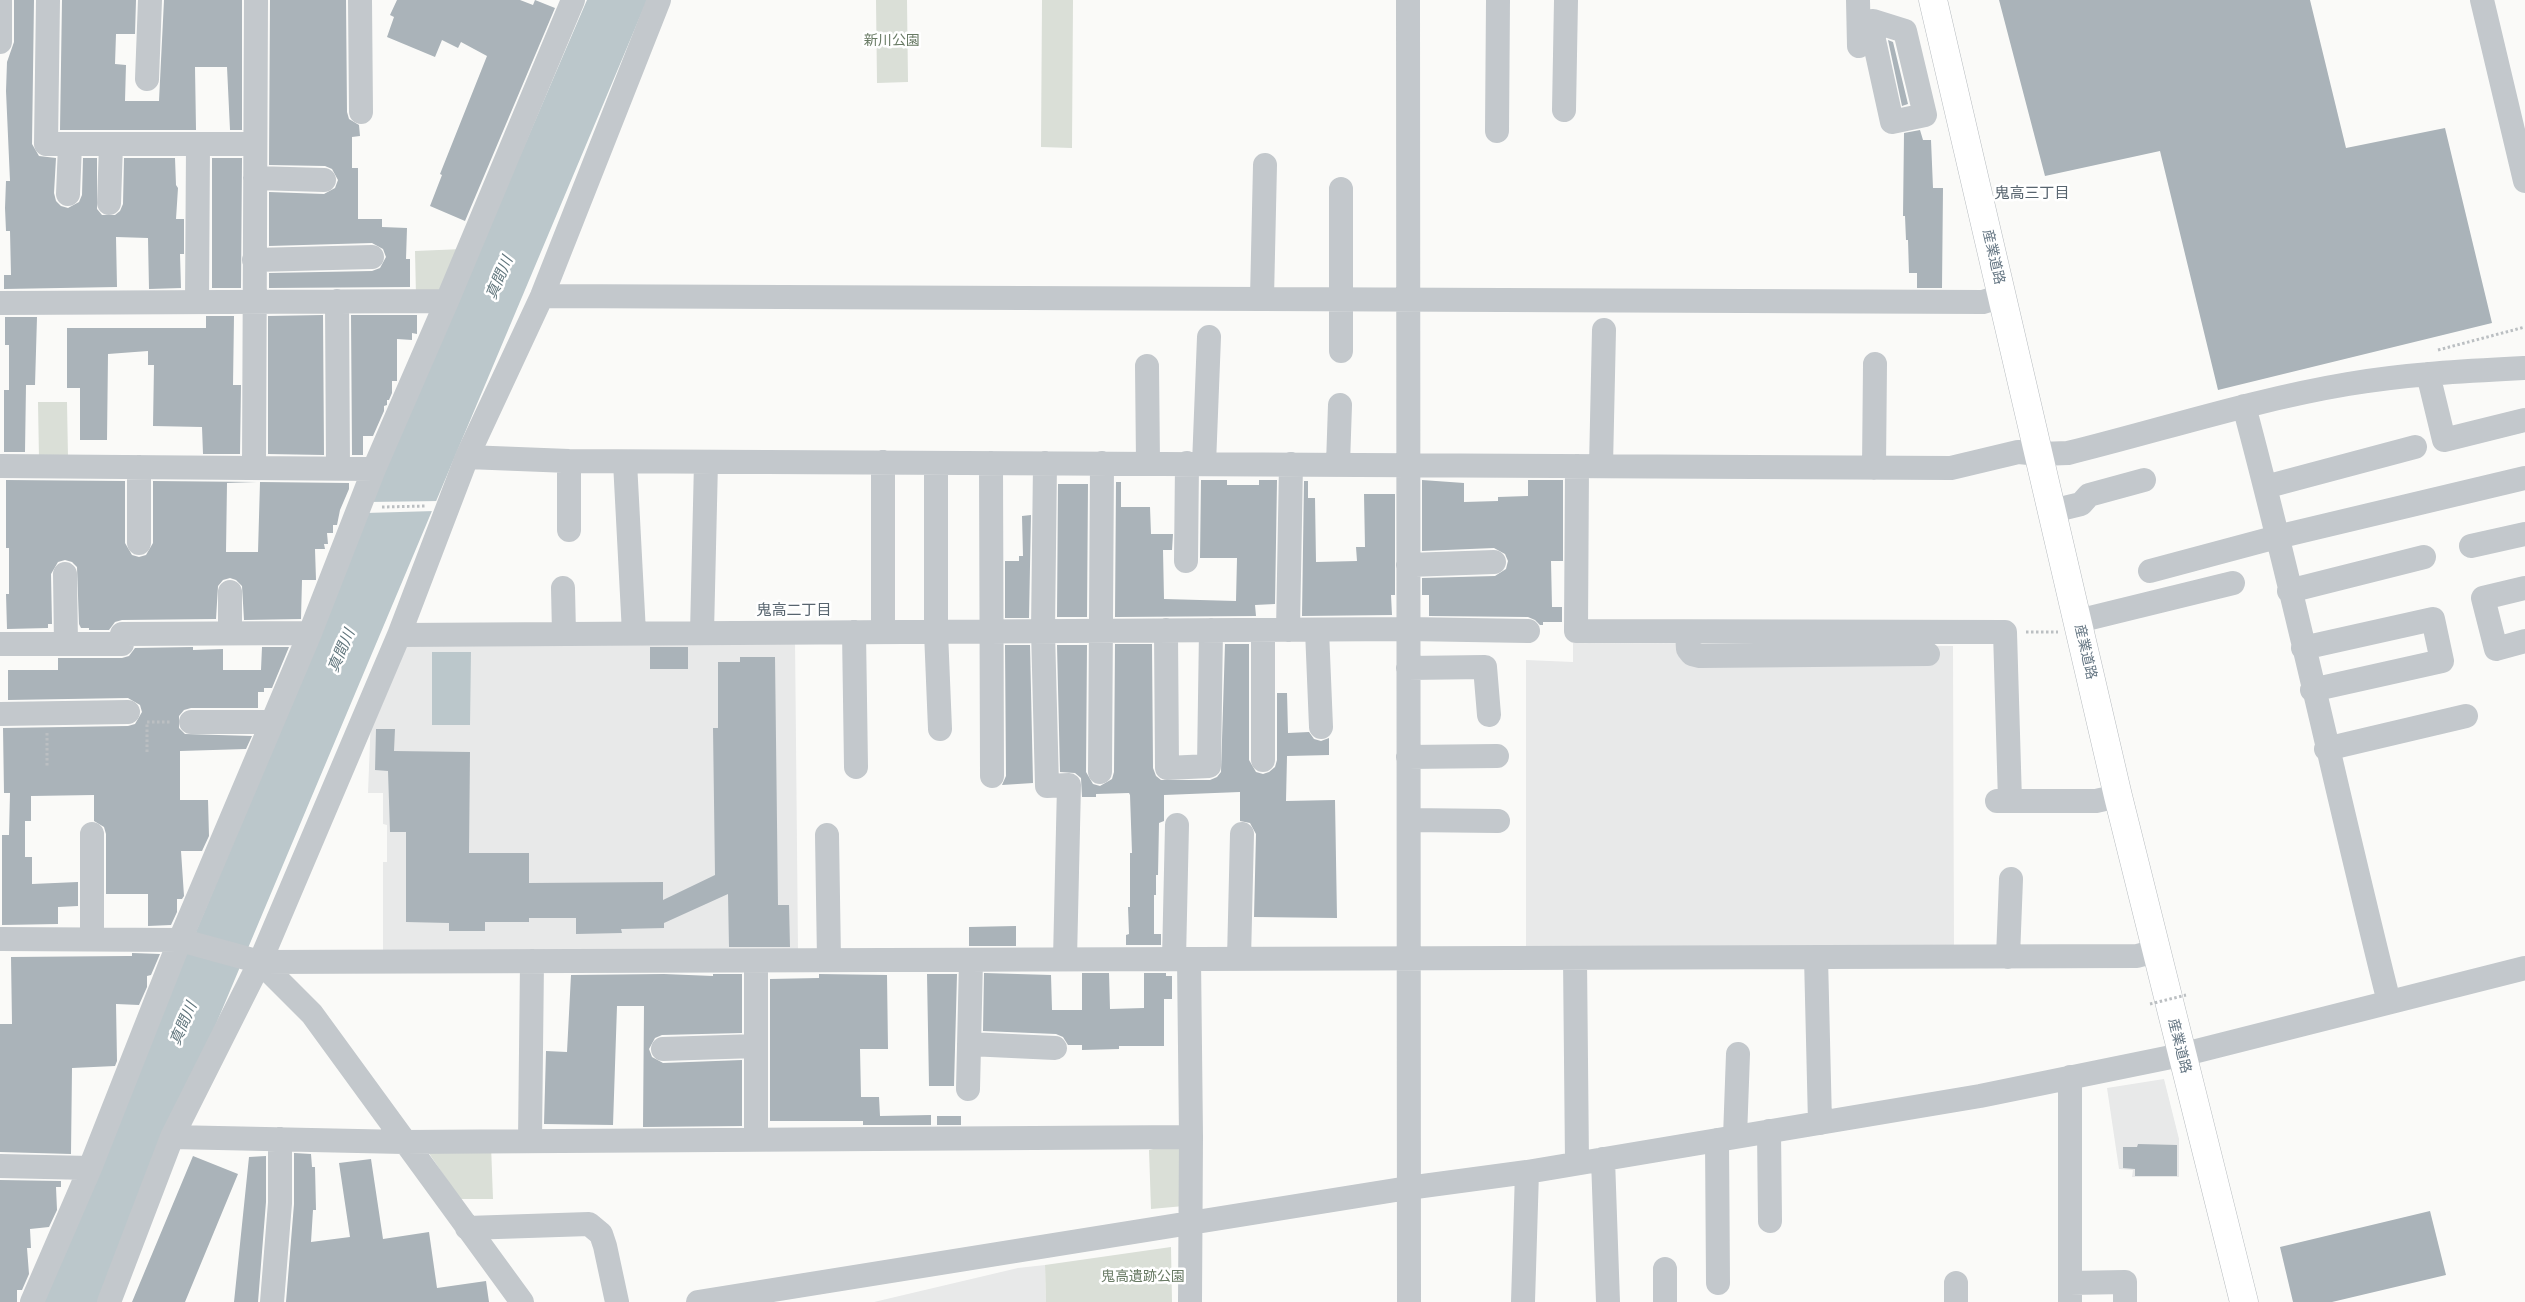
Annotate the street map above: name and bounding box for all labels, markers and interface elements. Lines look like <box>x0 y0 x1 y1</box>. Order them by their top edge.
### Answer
park label: 新川公園 <box>864 33 920 49</box>
district label: 鬼高三丁目 <box>1995 185 2069 203</box>
street label: 産業道路 <box>1979 228 2007 286</box>
water label: 真間川 <box>483 254 517 302</box>
district label: 鬼高二丁目 <box>757 602 831 620</box>
street label: 産業道路 <box>2071 623 2099 681</box>
water label: 真間川 <box>325 627 359 675</box>
water label: 真間川 <box>167 1000 201 1048</box>
street label: 産業道路 <box>2164 1017 2194 1075</box>
park label: 鬼高遺跡公園 <box>1101 1269 1185 1285</box>

